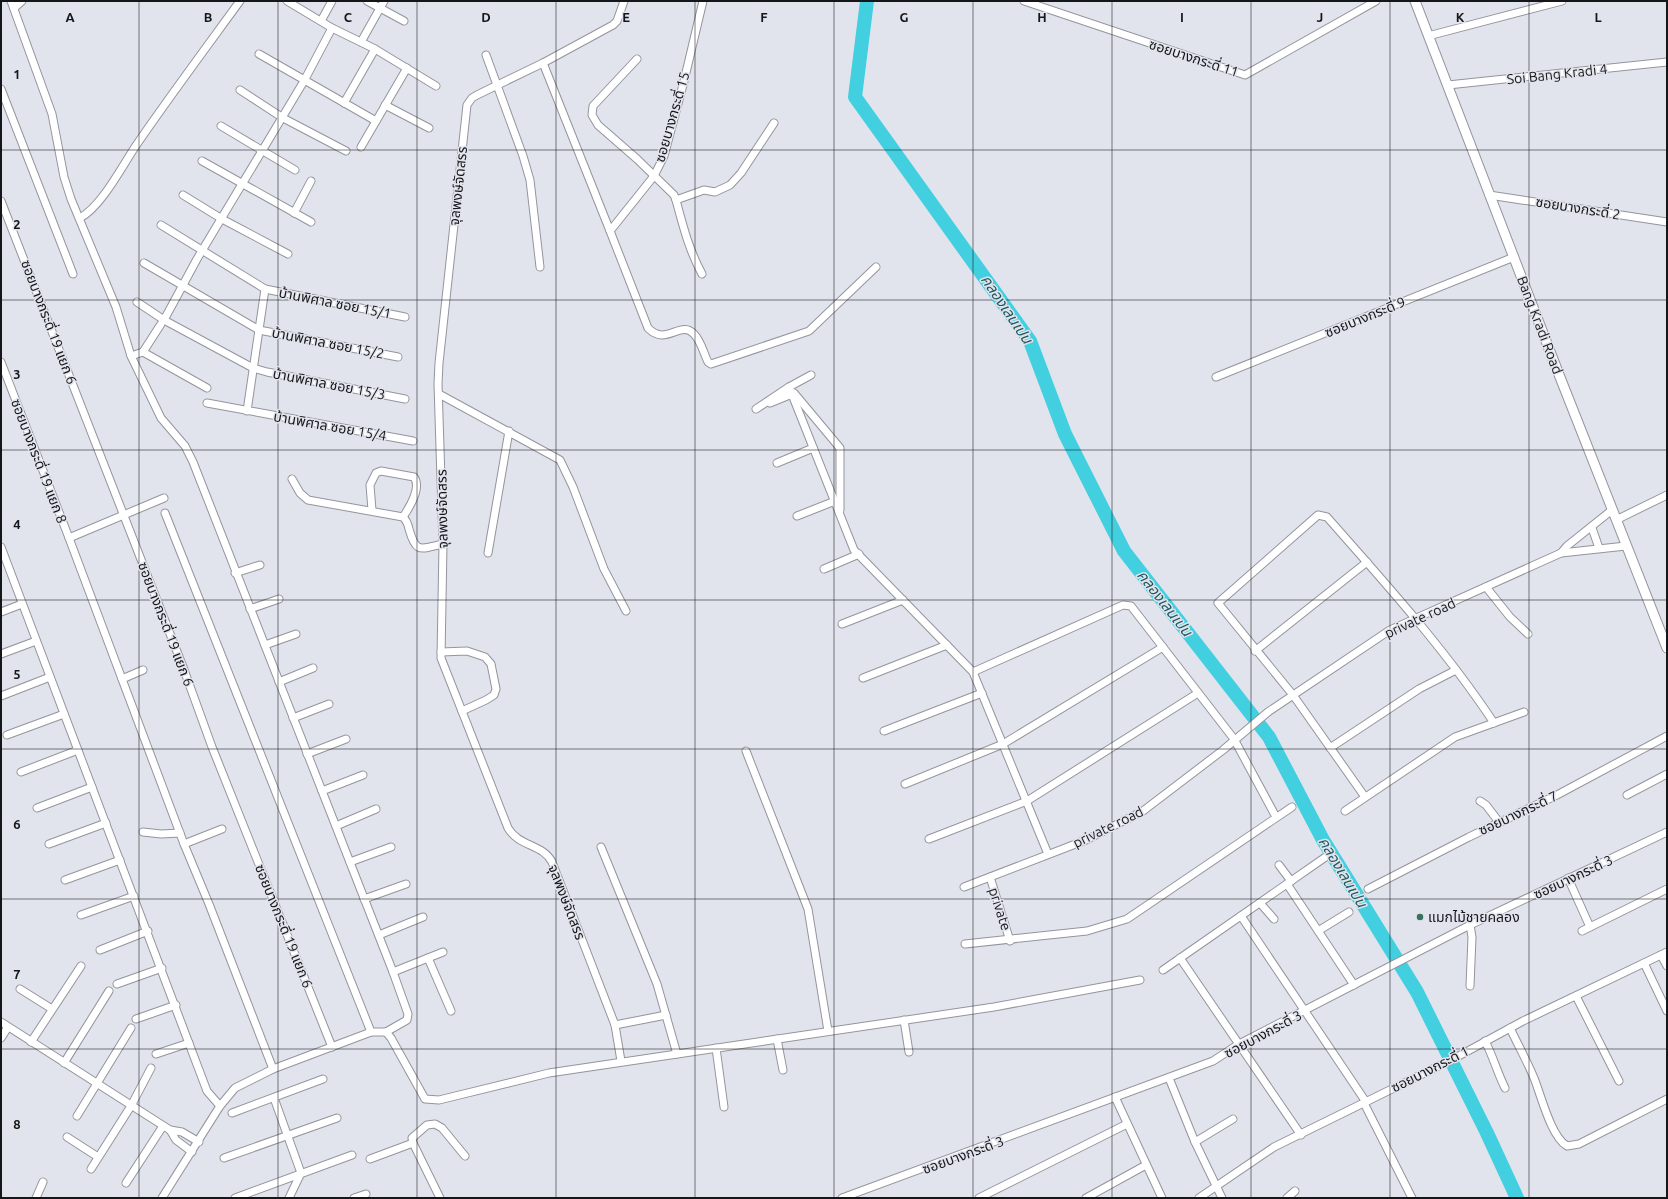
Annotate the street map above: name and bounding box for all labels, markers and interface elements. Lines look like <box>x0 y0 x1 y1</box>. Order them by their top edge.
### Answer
text: A <box>65 10 75 24</box>
text: B <box>204 10 213 24</box>
text: C <box>344 10 353 24</box>
text: D <box>481 10 491 24</box>
text: E <box>622 10 630 24</box>
text: F <box>760 10 768 24</box>
text: G <box>900 10 909 24</box>
text: H <box>1037 10 1047 24</box>
text: I <box>1180 10 1184 24</box>
text: J <box>1317 10 1323 24</box>
text: K <box>1456 10 1465 24</box>
text: L <box>1594 10 1602 24</box>
street label: ซอยบางกระดี่ 11 <box>1147 34 1242 80</box>
street label: Soi Bang Kradi 4 <box>1506 61 1608 87</box>
text: 1 <box>13 67 21 81</box>
street label: ซอยบางกระดี่ 15 <box>650 69 693 164</box>
street label: จุลพงษ์จัดสรร <box>446 146 471 226</box>
street label: ซอยบางกระดี่ 2 <box>1535 191 1622 223</box>
text: 2 <box>13 217 21 231</box>
street label: ซอยบางกระดี่ 19 แยก 6 <box>18 257 82 387</box>
water label: คลองเลนเปน <box>978 271 1037 347</box>
street label: Bang Kradi Road <box>1514 274 1566 376</box>
street label: บ้านพิศาล ซอย 15/1 <box>277 284 393 322</box>
street label: ซอยบางกระดี่ 9 <box>1322 292 1408 340</box>
street label: บ้านพิศาล ซอย 15/2 <box>270 324 386 362</box>
street label: บ้านพิศาล ซอย 15/3 <box>271 365 387 403</box>
text: 3 <box>13 367 21 381</box>
street label: ซอยบางกระดี่ 19 แยก 8 <box>8 396 72 526</box>
street label: บ้านพิศาล ซอย 15/4 <box>272 408 388 444</box>
street label: จุลพงษ์จัดสรร <box>433 469 452 549</box>
text: 4 <box>13 517 21 531</box>
street label: ซอยบางกระดี่ 19 แยก 6 <box>135 559 199 689</box>
water label: คลองเลนเปน <box>1134 567 1197 640</box>
street label: private road <box>1382 595 1458 641</box>
text: 5 <box>13 667 21 681</box>
street label: ซอยบางกระดี่ 7 <box>1475 786 1560 838</box>
street label: private road <box>1070 803 1146 851</box>
text: 6 <box>13 817 21 831</box>
water label: คลองเลนเปน <box>1315 834 1371 911</box>
street label: ซอยบางกระดี่ 3 <box>1530 850 1615 902</box>
street label: ซอยบางกระดี่ 19 แยก 6 <box>252 861 318 990</box>
street label: จุลพงษ์จัดสรร <box>544 862 589 942</box>
street label: private <box>986 886 1014 932</box>
place label: แมกไม้ชายคลอง <box>1428 909 1520 925</box>
marker: แมกไม้ชายคลอง <box>1415 912 1425 922</box>
text: 7 <box>13 967 21 981</box>
street label: ซอยบางกระดี่ 3 <box>1221 1005 1304 1061</box>
street label: ซอยบางกระดี่ 1 <box>1387 1041 1472 1096</box>
text: 8 <box>13 1117 21 1131</box>
street label: ซอยบางกระดี่ 3 <box>919 1131 1006 1177</box>

